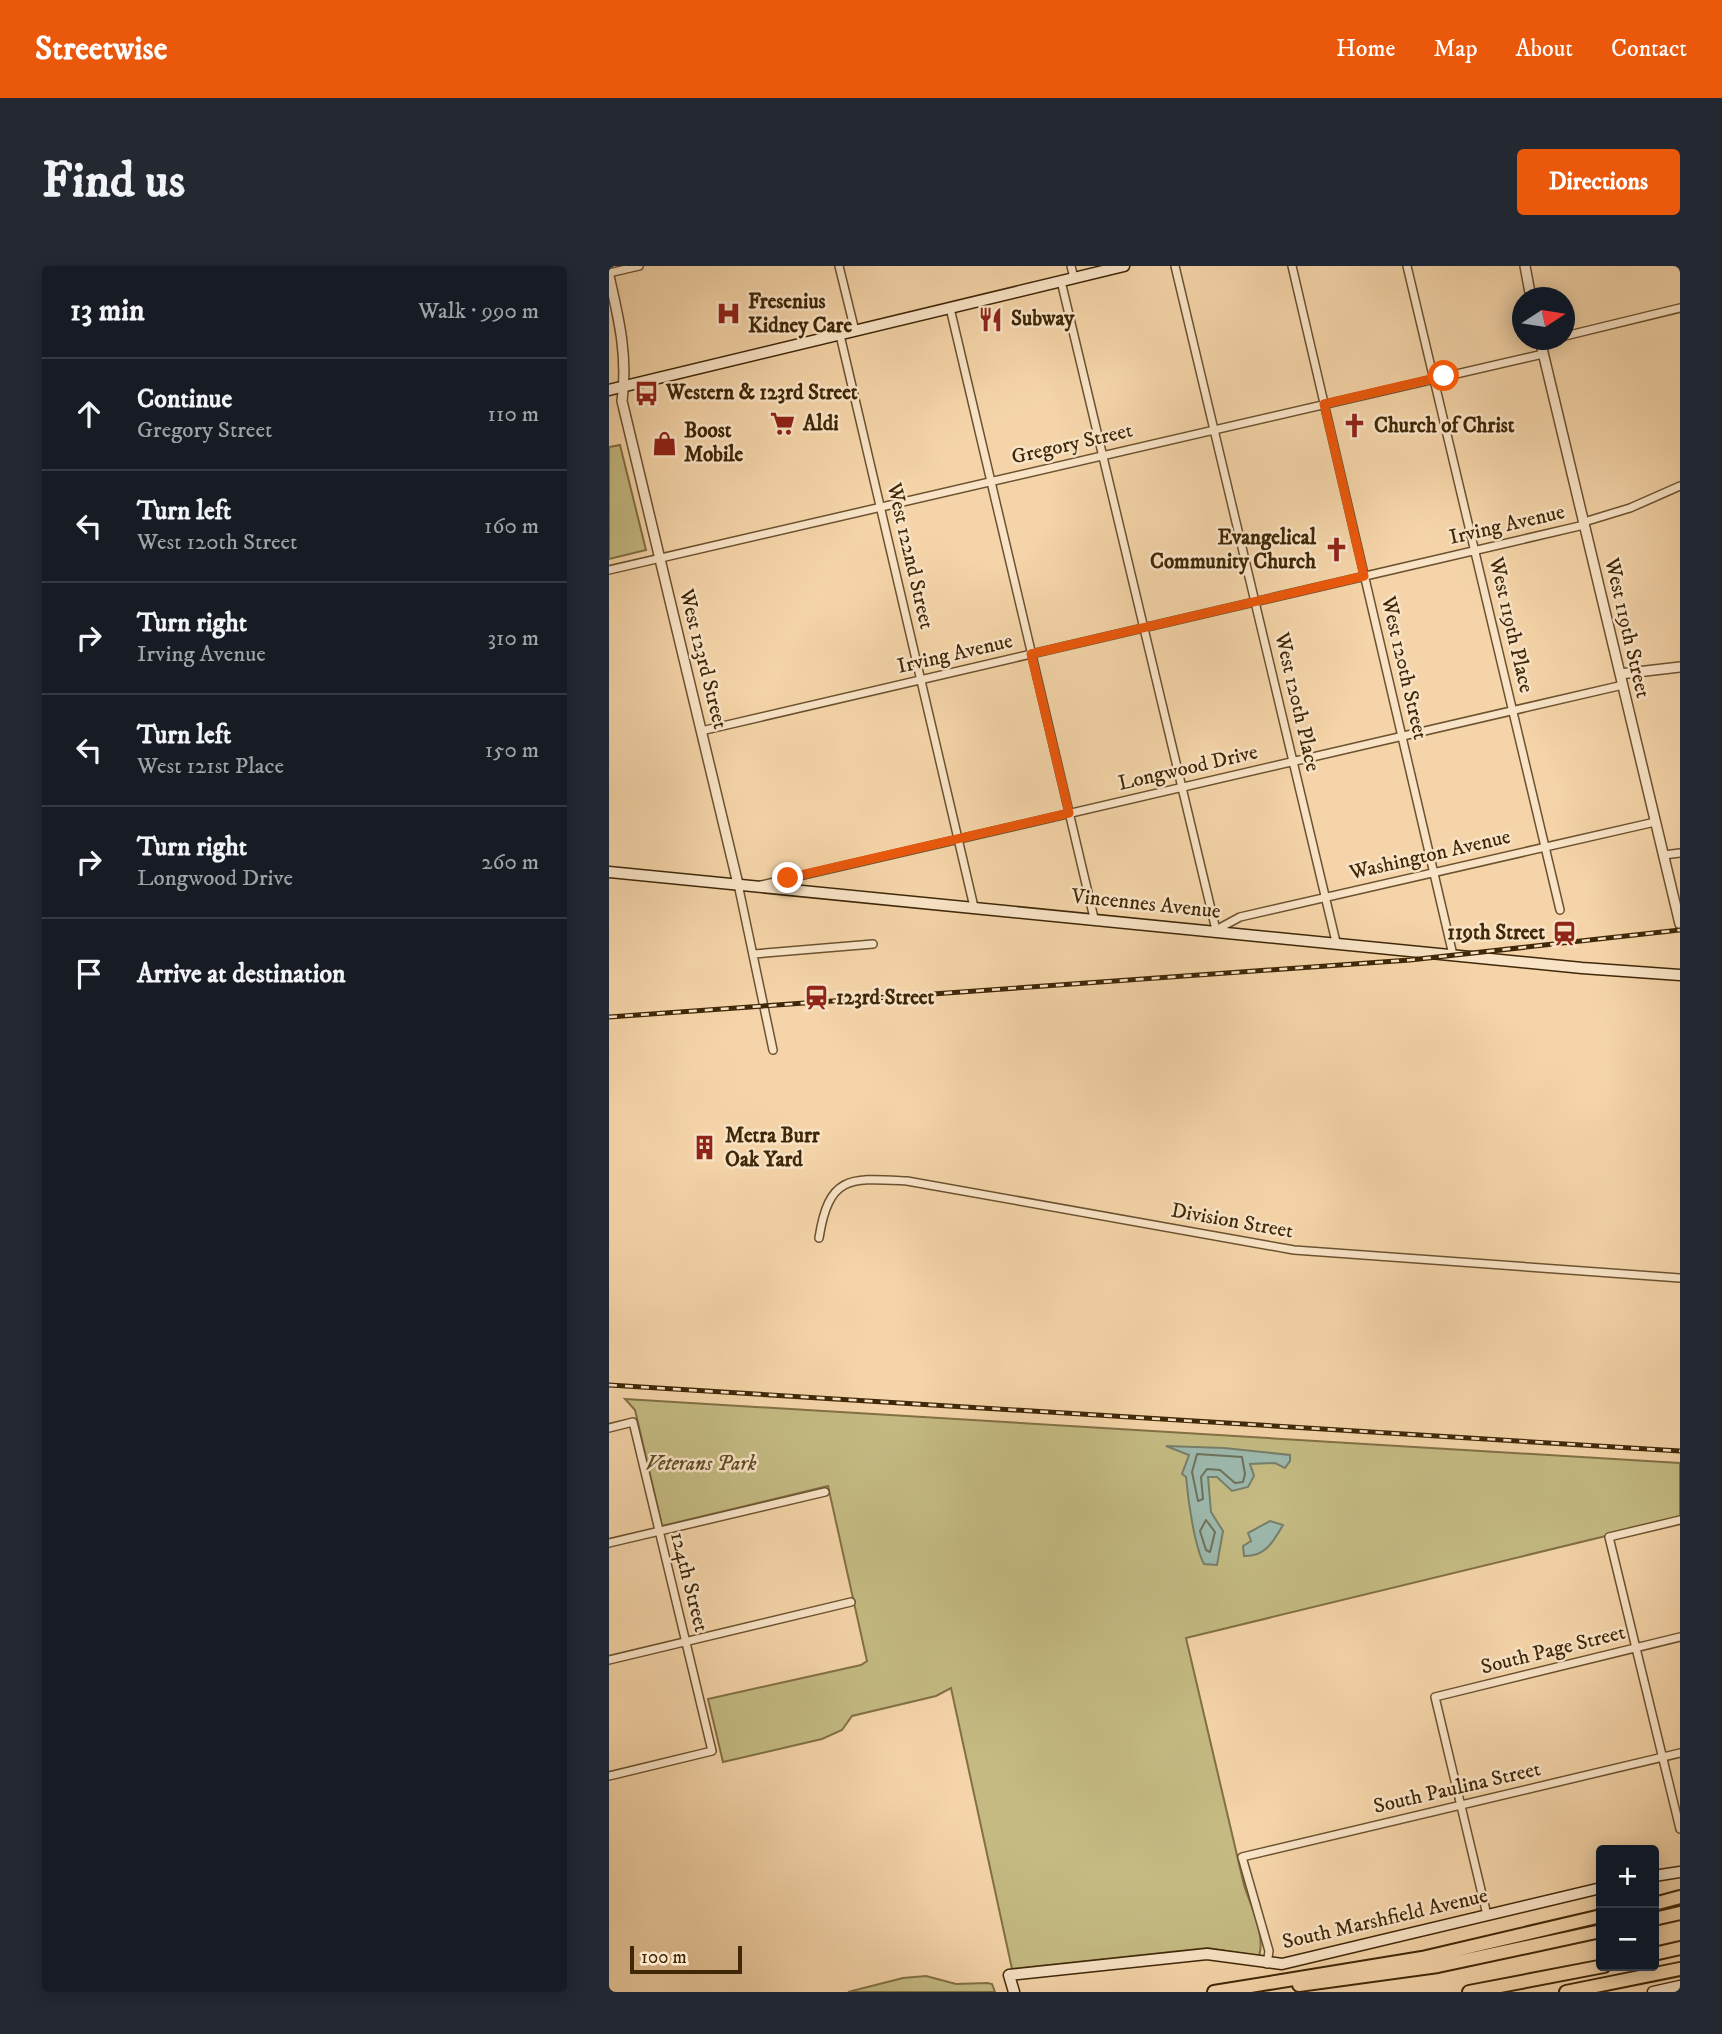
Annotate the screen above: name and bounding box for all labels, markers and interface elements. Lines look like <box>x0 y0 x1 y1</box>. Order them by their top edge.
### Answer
text: Streetwise <box>35 29 167 70</box>
text: Home <box>1336 34 1395 64</box>
text: Map <box>1433 34 1478 64</box>
text: About <box>1516 34 1573 64</box>
text: Contact <box>1611 34 1687 64</box>
button: Directions <box>1517 149 1680 215</box>
text: Find us <box>42 151 185 213</box>
north arrow <box>1512 287 1575 350</box>
place label: Fresenius Kidney Care <box>748 289 852 339</box>
text: 13 min <box>70 293 145 330</box>
text: Walk · 990 m <box>418 297 539 326</box>
hospital icon: Fresenius Kidney Care <box>714 300 742 328</box>
restaurant icon: Subway <box>977 305 1005 333</box>
place label: Subway <box>1011 306 1075 332</box>
route start <box>1428 360 1459 391</box>
bus stop icon: Western & 123rd Street <box>632 379 660 407</box>
place label: Western & 123rd Street <box>665 380 858 406</box>
text: Continue <box>137 383 232 416</box>
icon: ahead <box>70 395 108 433</box>
text: 110 m <box>488 400 539 429</box>
supermarket icon: Aldi <box>769 410 797 438</box>
place label: Aldi <box>802 411 839 437</box>
church icon: Church of Christ <box>1340 412 1368 440</box>
place label: Church of Christ <box>1374 413 1515 439</box>
text: Gregory Street <box>137 416 272 445</box>
street label: Gregory Street <box>1009 417 1135 471</box>
place label: Boost Mobile <box>684 418 744 468</box>
shop icon: Boost Mobile <box>650 429 678 457</box>
street label: West 122nd Street <box>880 479 939 632</box>
text: Turn left <box>137 495 231 528</box>
street label: Irving Avenue <box>1447 499 1568 551</box>
icon: left <box>70 507 108 545</box>
text: 160 m <box>484 512 539 541</box>
place label: Evangelical Community Church <box>1150 525 1317 575</box>
text: West 120th Street <box>137 528 297 557</box>
church icon: Evangelical Community Church <box>1322 536 1350 564</box>
street label: West 119th Place <box>1483 554 1539 696</box>
street label: West 119th Street <box>1598 554 1656 701</box>
street label: West 123rd Street <box>673 585 733 732</box>
street label: West 120th Street <box>1375 593 1433 743</box>
text: Turn right <box>137 607 247 640</box>
icon: right <box>70 619 108 657</box>
text: 310 m <box>487 624 539 653</box>
street label: Irving Avenue <box>895 628 1016 680</box>
street label: West 120th Place <box>1268 629 1326 774</box>
text: Irving Avenue <box>137 640 266 669</box>
text: Turn left <box>137 719 231 752</box>
icon: left <box>70 731 108 769</box>
text: 150 m <box>485 736 539 765</box>
street label: Longwood Drive <box>1116 739 1261 797</box>
text: West 121st Place <box>137 752 284 781</box>
street label: Washington Avenue <box>1346 824 1513 886</box>
text: Turn right <box>137 831 247 864</box>
icon: right <box>70 843 108 881</box>
text: 260 m <box>481 848 539 877</box>
route end <box>772 862 803 893</box>
text: Longwood Drive <box>137 864 293 893</box>
street label: Vincennes Avenue <box>1069 883 1222 925</box>
station icon: 119th Street <box>1551 919 1579 947</box>
place label: 119th Street <box>1447 920 1545 946</box>
icon: arrive <box>70 955 108 993</box>
text: Arrive at destination <box>137 958 346 991</box>
station icon: 123rd Street <box>802 984 830 1012</box>
place label: 123rd Street <box>836 985 935 1011</box>
place label: Metra Burr Oak Yard <box>725 1123 821 1173</box>
building icon: Metra Burr Oak Yard <box>691 1134 719 1162</box>
street label: Division Street <box>1169 1197 1295 1245</box>
park label: Veterans Park <box>645 1451 757 1477</box>
street label: 124th Street <box>664 1529 714 1635</box>
street label: South Page Street <box>1478 1619 1628 1680</box>
street label: South Paulina Street <box>1371 1756 1543 1820</box>
map controls <box>1596 1845 1659 1971</box>
button: + <box>1596 1845 1659 1908</box>
street label: South Marshfield Avenue <box>1280 1883 1490 1955</box>
button: − <box>1596 1908 1659 1971</box>
scale bar <box>630 1943 742 1975</box>
text: 100 m <box>641 1946 687 1969</box>

